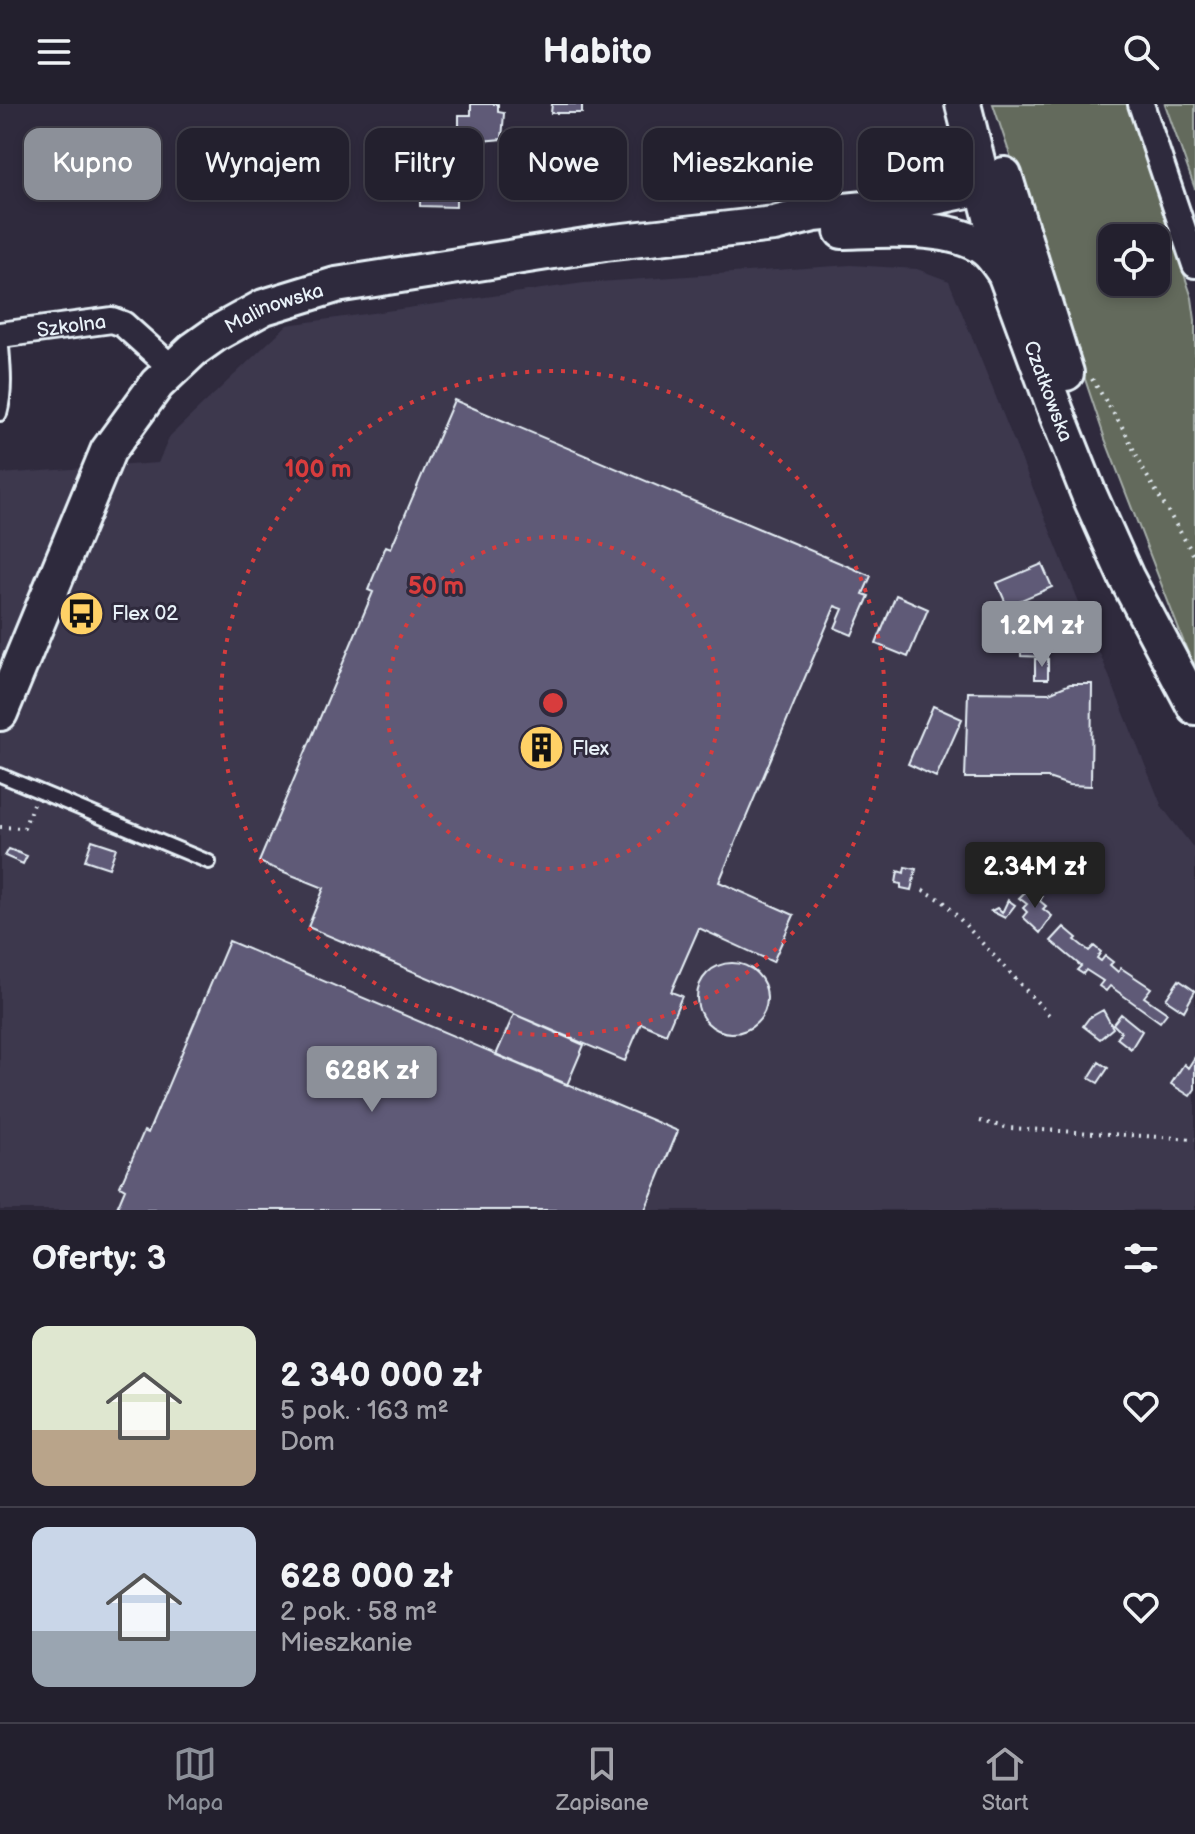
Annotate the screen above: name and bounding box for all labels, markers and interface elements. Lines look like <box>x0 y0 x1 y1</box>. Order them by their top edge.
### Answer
icon: menu <box>32 30 76 74</box>
icon: search <box>1119 30 1163 74</box>
text: Habito <box>543 31 652 74</box>
chip: Kupno <box>24 128 161 200</box>
chip: Wynajem <box>177 128 349 200</box>
chip: Filtry <box>365 128 483 200</box>
chip: Nowe <box>499 128 627 200</box>
chip: Mieszkanie <box>643 128 842 200</box>
chip: Dom <box>858 128 973 200</box>
map controls <box>1098 224 1170 296</box>
button: locate <box>1098 224 1170 296</box>
street label: Malinowska <box>221 279 326 339</box>
street label: Szkolna <box>35 310 108 343</box>
street label: Czatkowska <box>1018 338 1078 445</box>
text: 100 m <box>285 455 351 484</box>
text: 50 m <box>408 572 464 601</box>
bus stop icon: Flex 02 <box>57 589 105 637</box>
pin: 1.2M zł <box>968 601 1116 669</box>
place label: Flex 02 <box>112 602 178 626</box>
text: 1.2M zł <box>1000 611 1084 642</box>
centre of rings <box>539 689 567 717</box>
building icon: Flex <box>517 724 565 772</box>
place label: Flex <box>572 737 610 761</box>
pin: 2.34M zł <box>952 842 1118 910</box>
text: 2.34M zł <box>983 852 1087 883</box>
pin: 628K zł <box>298 1046 446 1114</box>
text: 628K zł <box>325 1056 419 1087</box>
icon: filters <box>1119 1236 1163 1280</box>
text: Oferty: 3 <box>32 1238 166 1279</box>
text: 2 340 000 zł <box>280 1355 482 1396</box>
icon: home <box>96 1358 192 1454</box>
icon: heart <box>1119 1384 1163 1428</box>
text: 5 pok. · 163 m² <box>280 1396 449 1427</box>
text: Dom <box>280 1427 335 1458</box>
text: 628 000 zł <box>280 1556 453 1597</box>
icon: home <box>96 1559 192 1655</box>
icon: heart <box>1119 1585 1163 1629</box>
text: 2 pok. · 58 m² <box>280 1597 437 1628</box>
text: Mieszkanie <box>280 1628 412 1659</box>
tab: Mapa <box>166 1742 223 1817</box>
tab: Zapisane <box>556 1742 649 1817</box>
tab: Start <box>982 1742 1028 1817</box>

